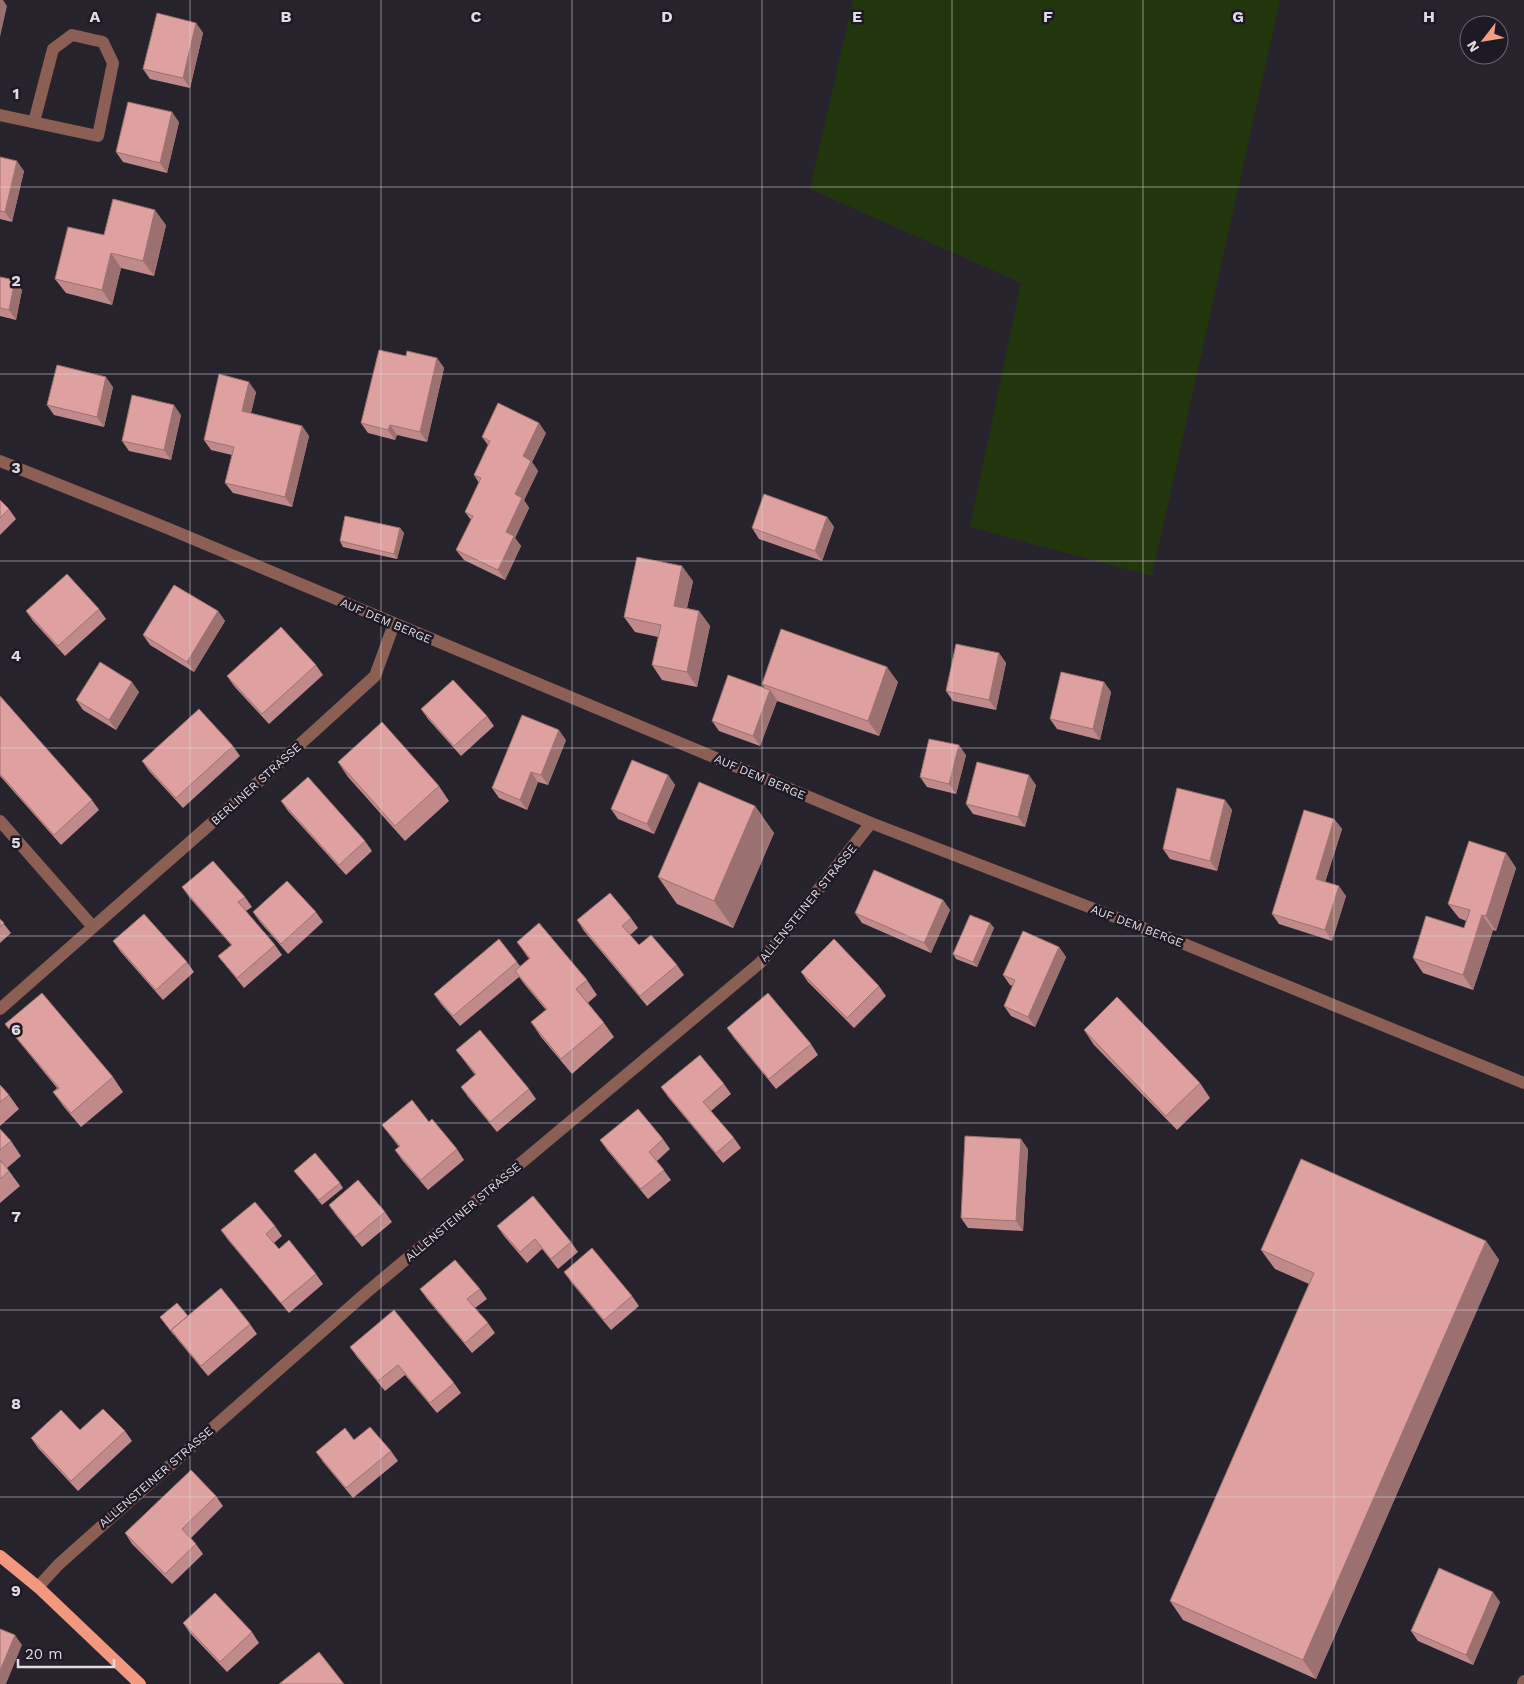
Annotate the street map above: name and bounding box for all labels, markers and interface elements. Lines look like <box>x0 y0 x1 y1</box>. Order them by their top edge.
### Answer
text: A <box>90 7 101 26</box>
text: B <box>281 7 292 26</box>
text: C <box>471 7 482 26</box>
text: D <box>661 7 673 26</box>
text: E <box>852 7 862 26</box>
text: F <box>1043 7 1053 26</box>
text: G <box>1232 7 1244 26</box>
text: H <box>1423 7 1435 26</box>
north arrow <box>1459 15 1509 65</box>
text: N <box>1463 38 1482 55</box>
text: 1 <box>13 84 19 103</box>
text: 2 <box>11 271 21 290</box>
text: 3 <box>11 458 21 477</box>
street label: AUF DEM BERGE <box>338 595 434 647</box>
text: 4 <box>11 646 21 665</box>
street label: BERLINER STRASSE <box>208 740 304 828</box>
street label: AUF DEM BERGE <box>712 751 808 803</box>
text: 5 <box>11 833 21 852</box>
street label: ALLENSTEINER STRASSE <box>756 841 860 964</box>
street label: AUF DEM BERGE <box>1089 902 1185 950</box>
text: 6 <box>11 1020 21 1039</box>
street label: ALLENSTEINER STRASSE <box>402 1159 524 1264</box>
text: 7 <box>11 1207 21 1226</box>
text: 8 <box>11 1394 21 1413</box>
street label: ALLENSTEINER STRASSE <box>96 1423 216 1530</box>
text: 9 <box>11 1581 21 1600</box>
scale bar <box>18 1636 114 1668</box>
text: 20 m <box>25 1645 63 1663</box>

